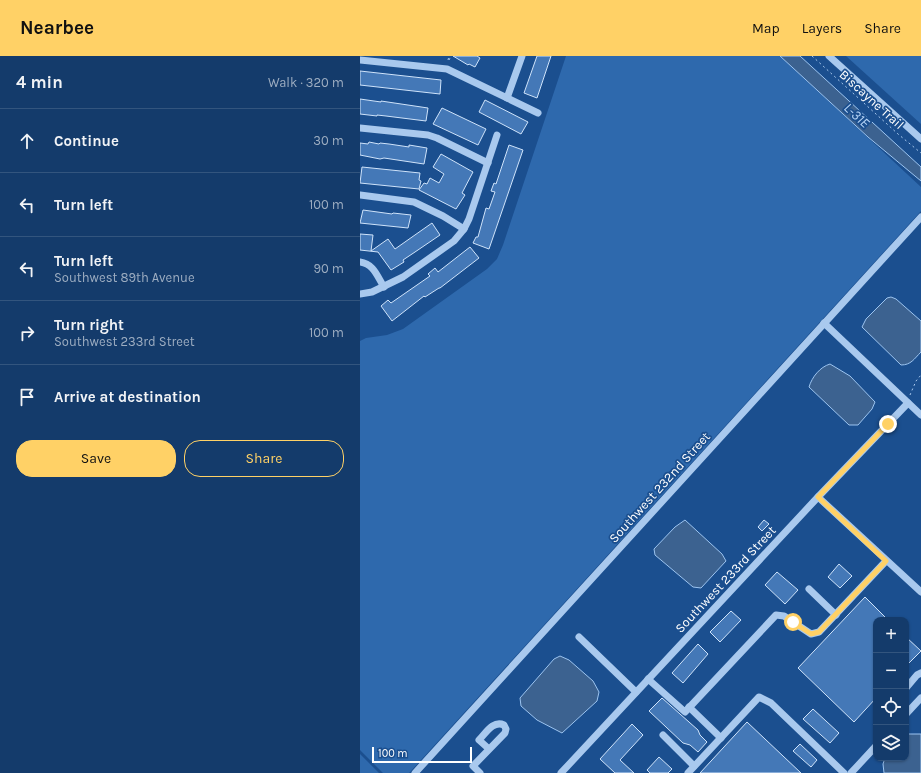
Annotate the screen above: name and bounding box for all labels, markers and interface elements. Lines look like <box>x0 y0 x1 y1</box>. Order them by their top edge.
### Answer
text: Nearbee <box>20 17 94 39</box>
text: Map <box>752 20 780 37</box>
text: Layers <box>802 20 842 37</box>
text: Share <box>864 20 901 37</box>
street label: Biscayne Trail <box>836 67 907 132</box>
text: 4 min <box>16 72 63 92</box>
text: Walk · 320 m <box>268 75 344 90</box>
water label: L-31E <box>840 99 873 131</box>
icon: ahead <box>16 130 38 152</box>
text: Continue <box>54 132 119 150</box>
text: 30 m <box>313 133 344 148</box>
icon: left <box>16 194 38 216</box>
text: Turn left <box>54 196 113 214</box>
text: 100 m <box>309 197 344 212</box>
text: Turn left <box>54 252 113 270</box>
icon: left <box>16 258 38 280</box>
text: 90 m <box>313 261 344 276</box>
text: Southwest 89th Avenue <box>54 270 195 285</box>
text: Turn right <box>54 316 124 334</box>
icon: right <box>16 322 38 344</box>
text: 100 m <box>309 325 344 340</box>
text: Southwest 233rd Street <box>54 334 195 349</box>
icon: arrive <box>16 386 38 408</box>
text: Arrive at destination <box>54 388 201 406</box>
route end <box>879 415 897 433</box>
street label: Southwest 232nd Street <box>606 429 713 546</box>
button: Save <box>16 440 176 477</box>
button: Share <box>184 440 344 477</box>
street label: Southwest 233rd Street <box>672 523 779 636</box>
route start <box>784 613 802 631</box>
map controls <box>873 617 909 761</box>
button: + <box>873 617 909 653</box>
button: − <box>873 653 909 689</box>
button: locate <box>873 689 909 725</box>
button: layers <box>873 725 909 761</box>
scale bar <box>372 745 472 764</box>
text: 100 m <box>378 747 408 760</box>

